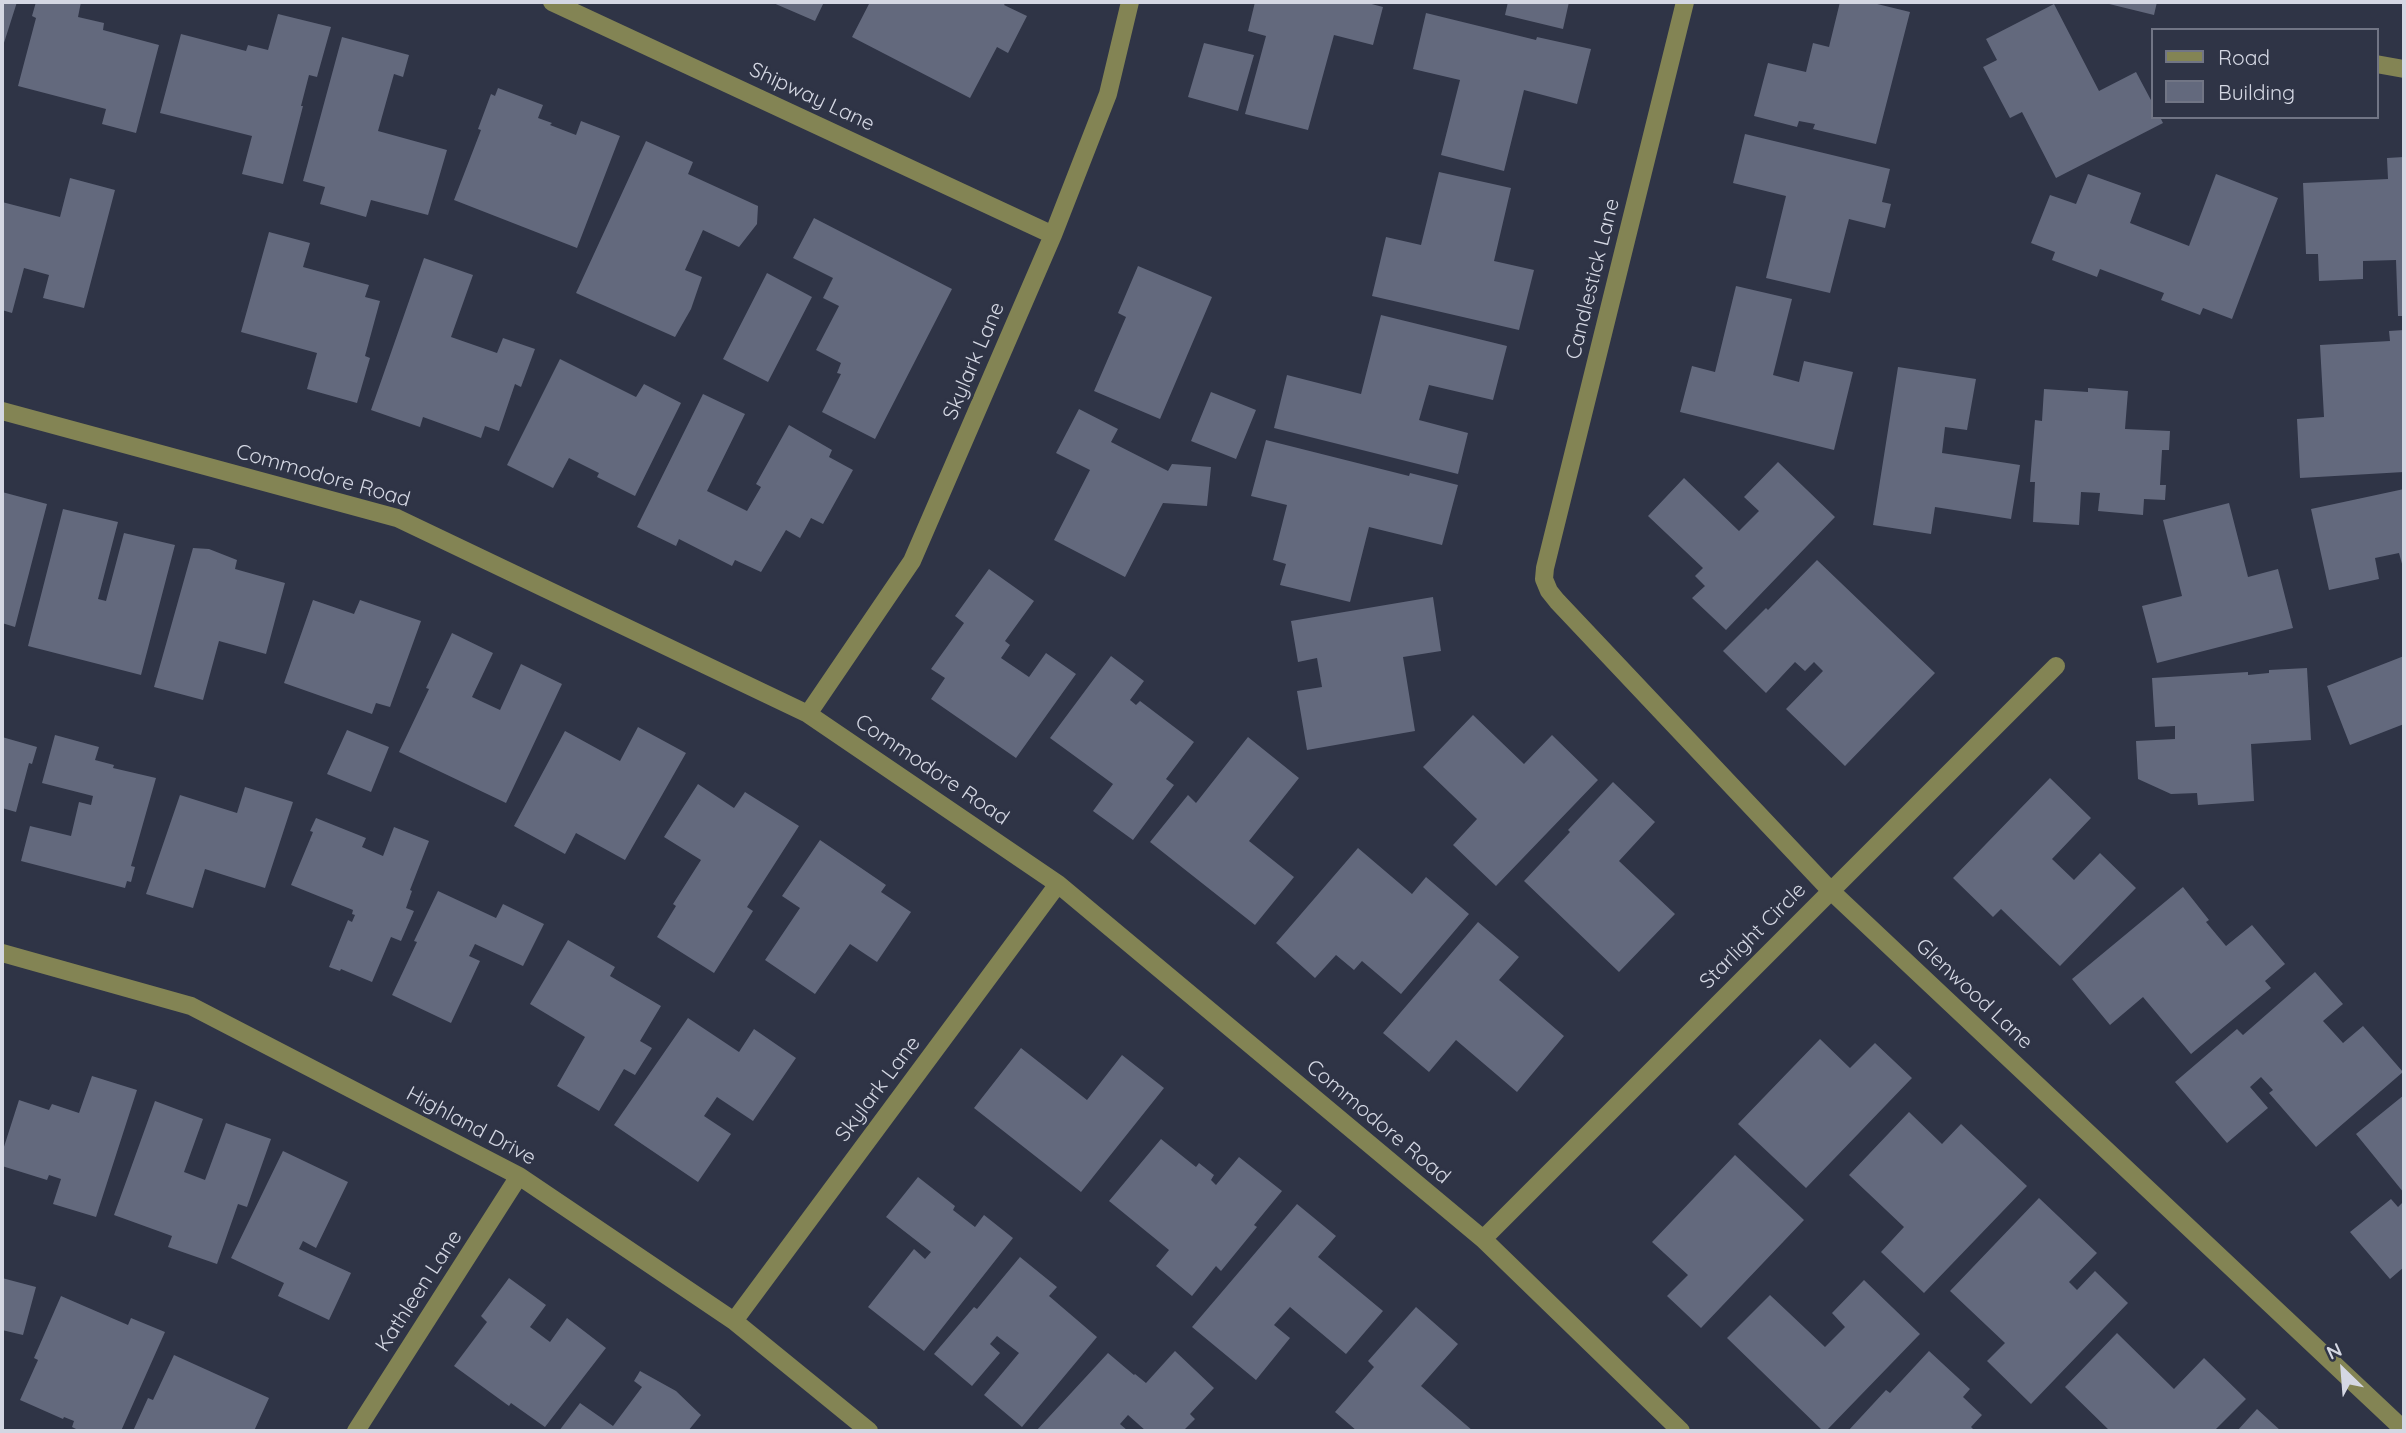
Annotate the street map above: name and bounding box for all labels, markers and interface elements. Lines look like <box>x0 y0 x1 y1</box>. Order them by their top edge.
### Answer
legend <box>2150 28 2378 119</box>
text: Road <box>2218 44 2270 70</box>
street label: Shipway Lane <box>745 57 879 137</box>
text: Building <box>2218 79 2295 105</box>
street label: Candlestick Lane <box>1561 196 1625 362</box>
street label: Skylark Lane <box>938 298 1010 424</box>
street label: Commodore Road <box>233 439 413 513</box>
street label: Commodore Road <box>850 709 1014 831</box>
street label: Starlight Circle <box>1695 878 1811 994</box>
street label: Glenwood Lane <box>1910 933 2038 1055</box>
street label: Skylark Lane <box>830 1031 926 1147</box>
street label: Commodore Road <box>1301 1054 1455 1190</box>
street label: Highland Drive <box>402 1081 540 1171</box>
street label: Kathleen Lane <box>370 1225 468 1357</box>
north arrow <box>2308 1335 2378 1405</box>
text: N <box>2323 1337 2346 1365</box>

